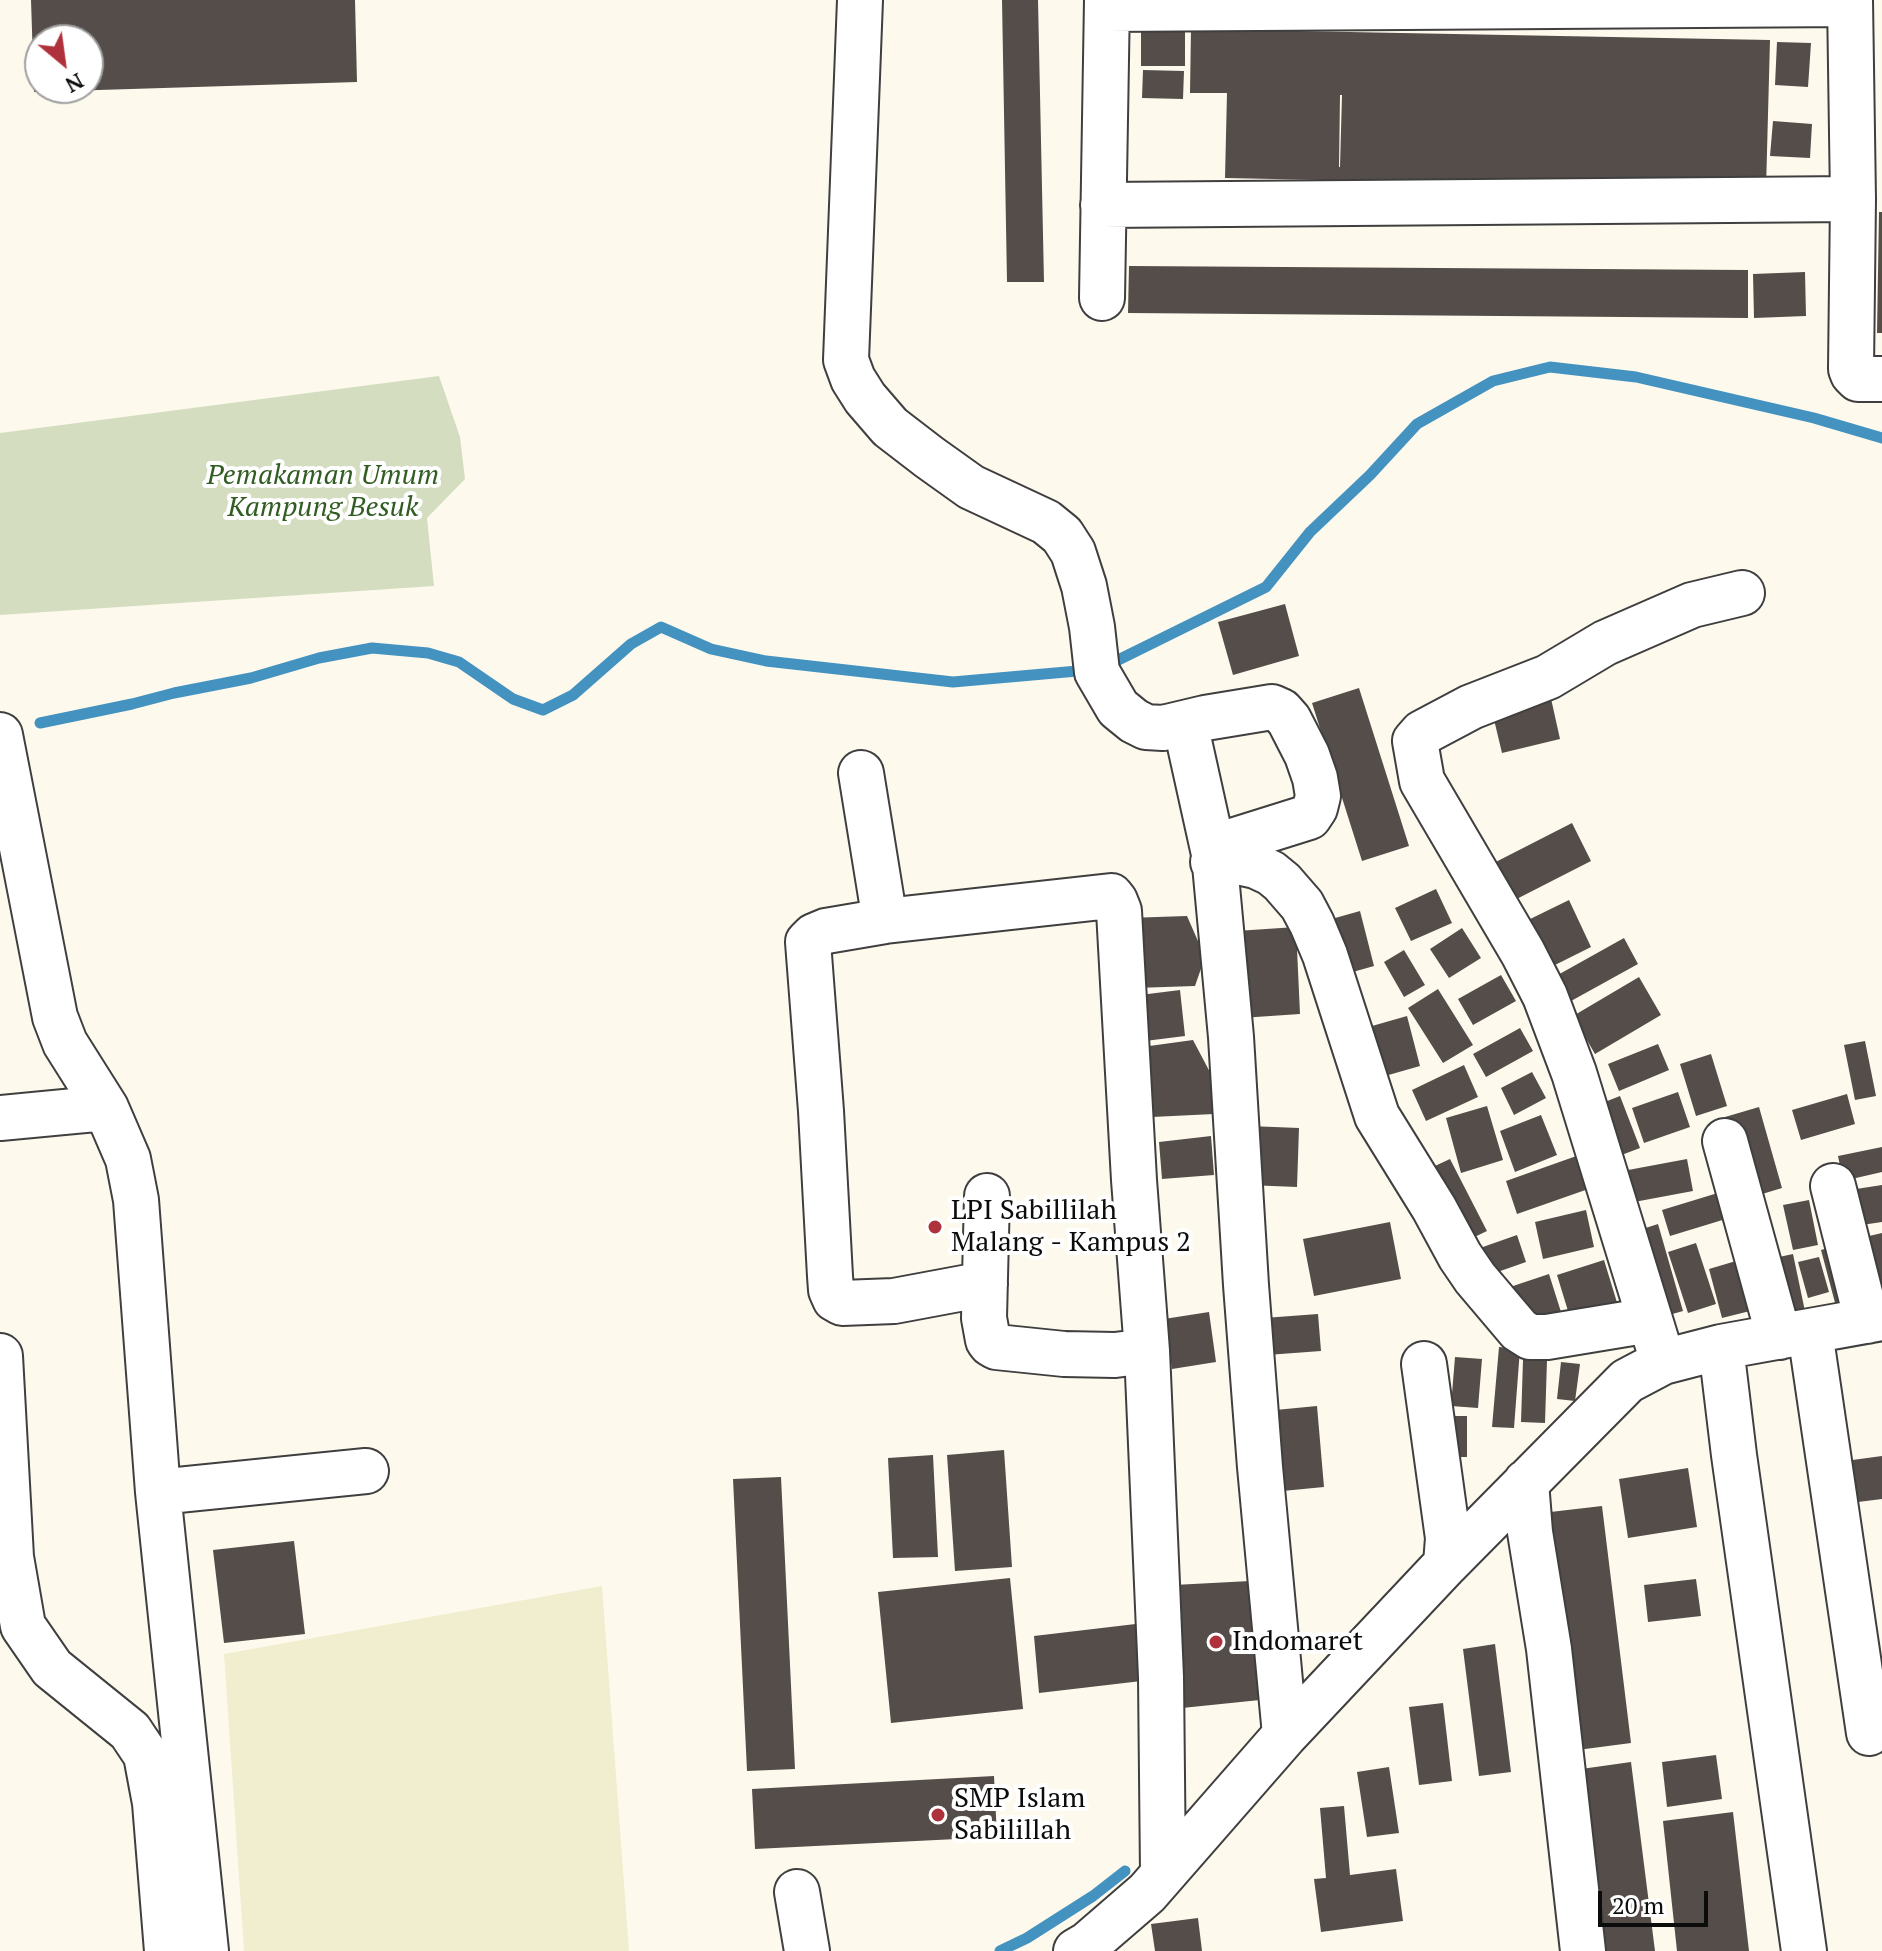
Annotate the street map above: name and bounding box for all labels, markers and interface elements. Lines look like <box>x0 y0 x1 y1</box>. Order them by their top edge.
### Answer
north arrow <box>24 24 104 104</box>
text: N <box>61 67 89 100</box>
park label: Pemakaman Umum Kampung Besuk <box>207 459 439 525</box>
place label: LPI Sabillilah Malang - Kampus 2 <box>951 1194 1191 1260</box>
marker: LPI Sabillilah Malang - Kampus 2 <box>926 1218 944 1236</box>
place label: Indomaret <box>1232 1625 1363 1659</box>
marker: Indomaret <box>1207 1633 1225 1651</box>
place label: SMP Islam Sabilillah <box>954 1782 1085 1848</box>
marker: SMP Islam Sabilillah <box>929 1806 947 1824</box>
scale bar <box>1602 1875 1712 1925</box>
text: 20 m <box>1612 1889 1664 1921</box>

